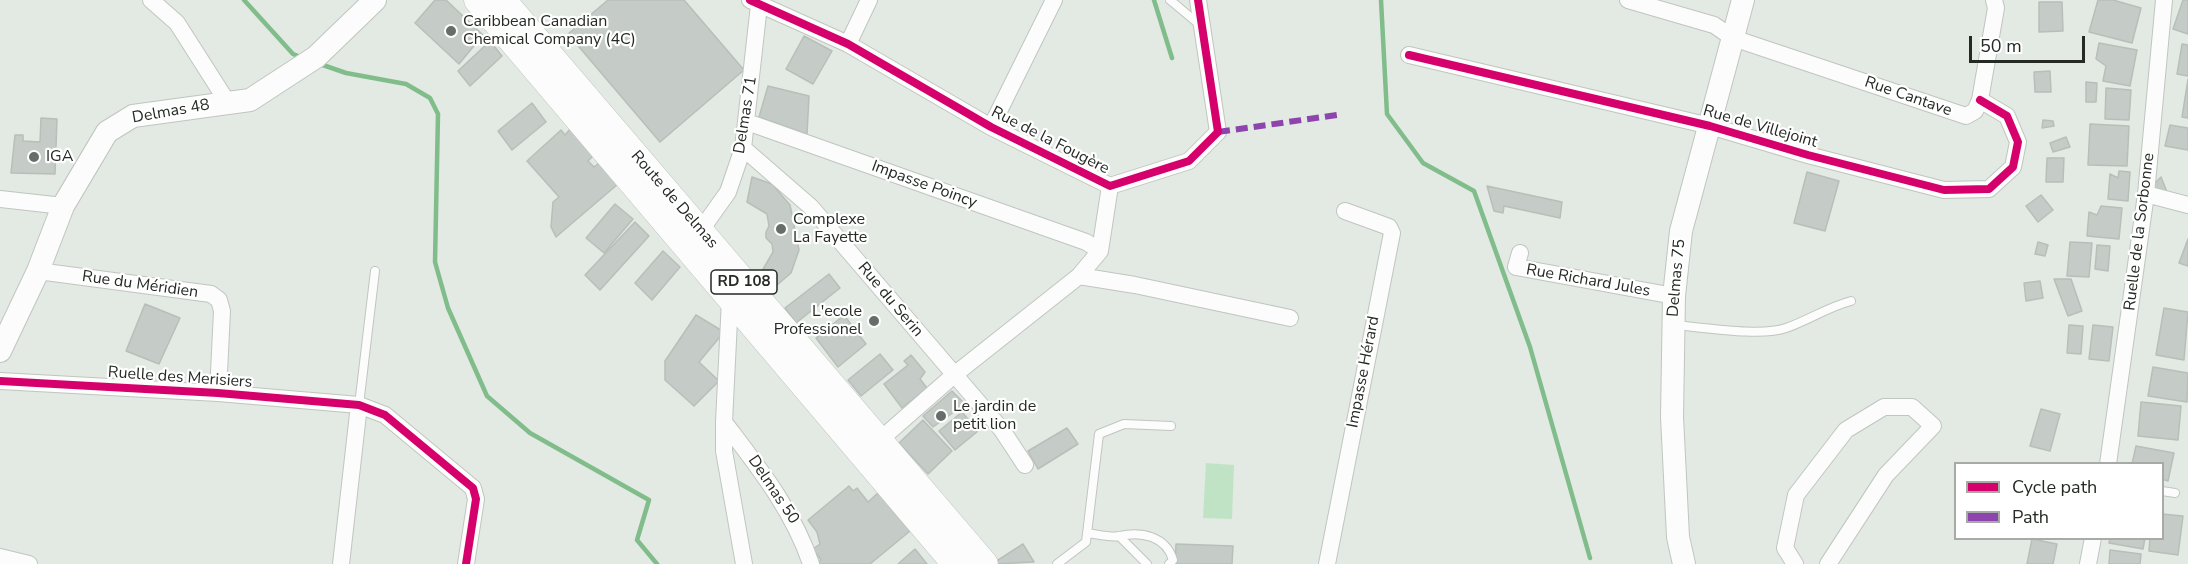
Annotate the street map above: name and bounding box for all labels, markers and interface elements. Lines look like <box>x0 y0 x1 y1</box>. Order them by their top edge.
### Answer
place label: Caribbean Canadian Chemical Company (4C) <box>463 12 636 50</box>
marker: Caribbean Canadian Chemical Company (4C) <box>444 24 458 38</box>
scale bar <box>1972 24 2088 62</box>
text: 50 m <box>1980 34 2022 58</box>
street label: Rue Cantave <box>1862 73 1954 121</box>
street label: Delmas 71 <box>730 75 762 155</box>
street label: Delmas 48 <box>131 96 211 128</box>
street label: Rue de Villejoint <box>1701 102 1819 152</box>
street label: Rue de la Fougère <box>988 103 1112 179</box>
place label: IGA <box>46 147 73 167</box>
street label: Route de Delmas <box>626 147 722 253</box>
marker: IGA <box>27 150 41 164</box>
street label: Ruelle de la Sorbonne <box>2121 152 2159 312</box>
street label: Impasse Poincy <box>869 157 979 213</box>
place label: Complexe La Fayette <box>793 210 867 248</box>
marker: Complexe La Fayette <box>774 222 788 236</box>
street label: Delmas 75 <box>1664 238 1690 318</box>
street label: Rue du Serin <box>853 259 927 341</box>
street label: Rue Richard Jules <box>1524 261 1652 301</box>
street label: Rue du Méridien <box>81 267 199 303</box>
road number: RD 108 <box>711 270 777 294</box>
place label: L'ecole Professionel <box>774 302 862 340</box>
marker: L'ecole Professionel <box>867 314 881 328</box>
street label: Impasse Hérard <box>1344 315 1384 429</box>
street label: Ruelle des Merisiers <box>107 363 253 393</box>
place label: Le jardin de petit lion <box>953 397 1036 435</box>
marker: Le jardin de petit lion <box>934 409 948 423</box>
street label: Delmas 50 <box>743 452 803 528</box>
legend <box>1954 462 2164 540</box>
text: Cycle path <box>2012 475 2097 499</box>
text: Path <box>2012 505 2049 529</box>

